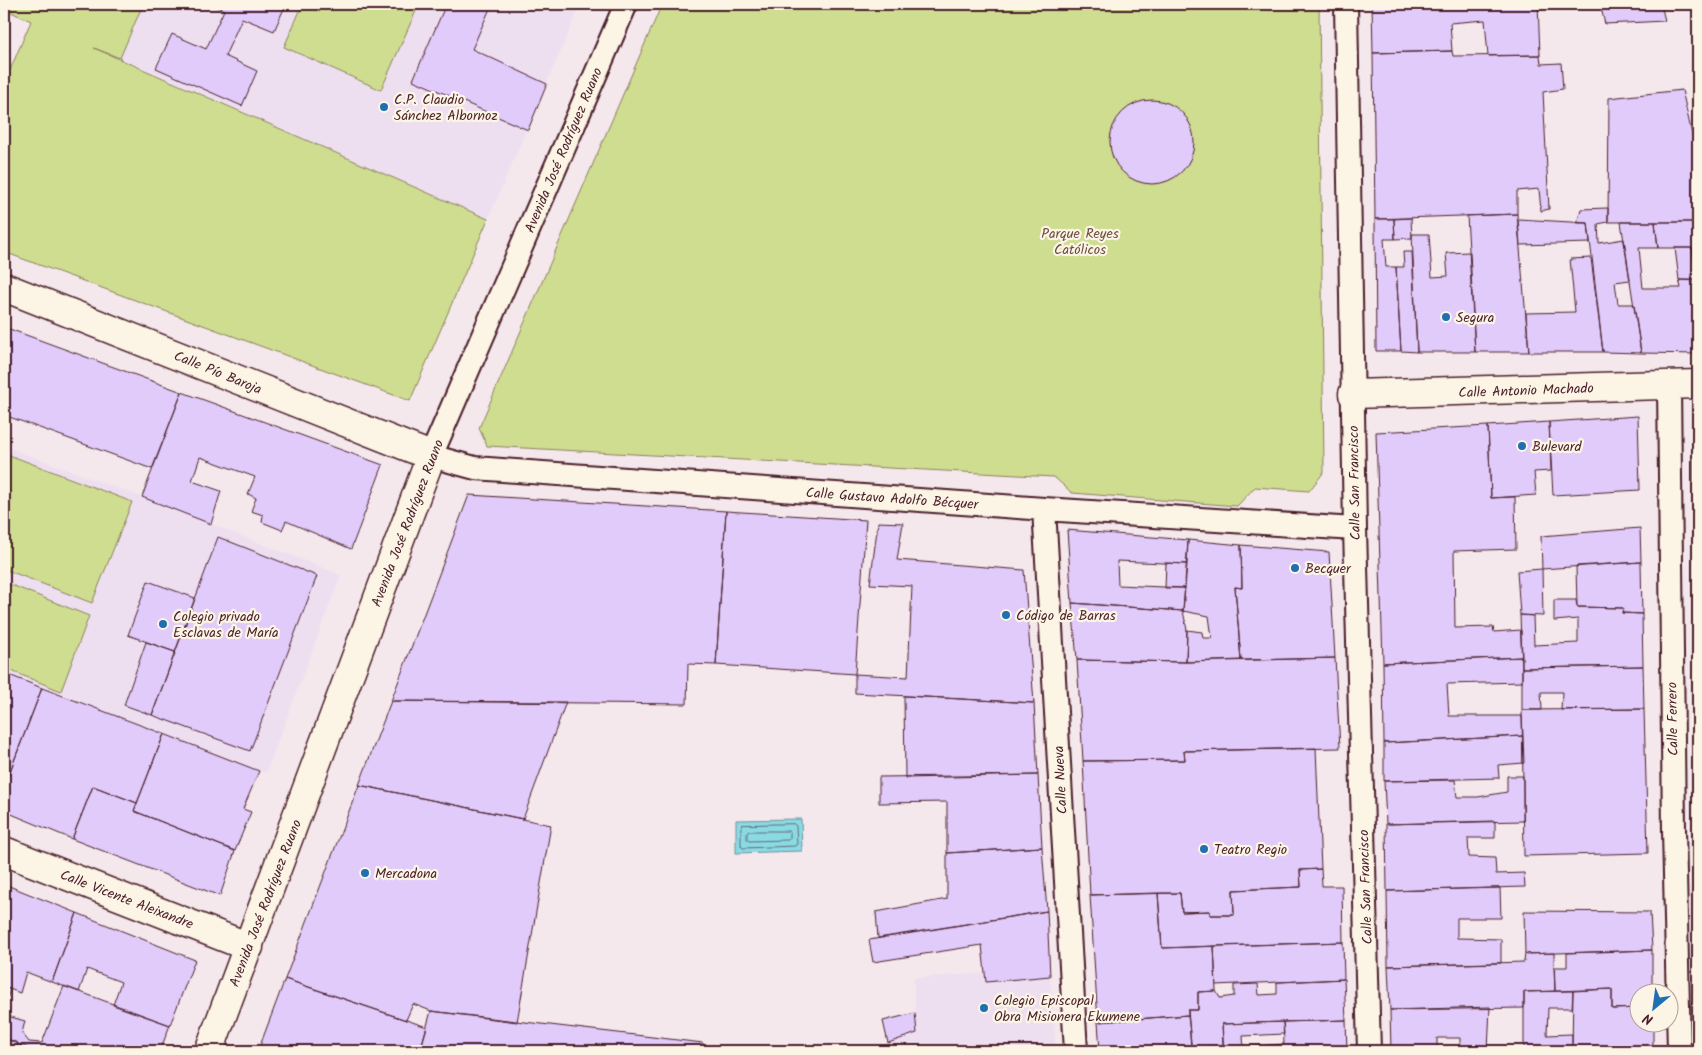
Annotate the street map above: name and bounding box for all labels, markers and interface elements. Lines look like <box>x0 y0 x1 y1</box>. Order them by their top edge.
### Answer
street label: Avenida José Rodríguez Ruano <box>519 64 609 236</box>
place label: C.P. Claudio Sánchez Albornoz <box>394 89 498 127</box>
marker: C.P. Claudio Sánchez Albornoz <box>378 101 390 113</box>
park label: Parque Reyes Católicos <box>1041 223 1119 261</box>
place label: Segura <box>1456 307 1494 329</box>
marker: Segura <box>1440 311 1452 323</box>
street label: Calle Pío Baroja <box>170 345 265 401</box>
street label: Calle Antonio Machado <box>1458 378 1594 404</box>
street label: Calle San Francisco <box>1343 425 1367 541</box>
place label: Bulevard <box>1532 436 1582 458</box>
street label: Avenida José Rodríguez Ruano <box>366 437 450 610</box>
marker: Bulevard <box>1516 440 1528 452</box>
street label: Calle Gustavo Adolfo Bécquer <box>805 482 980 516</box>
place label: Becquer <box>1305 558 1352 580</box>
marker: Becquer <box>1289 562 1301 574</box>
place label: Código de Barras <box>1016 605 1116 627</box>
place label: Colegio privado Esclavas de María <box>173 606 278 644</box>
marker: Código de Barras <box>1000 609 1012 621</box>
marker: Colegio privado Esclavas de María <box>157 618 169 630</box>
street label: Calle Ferrero <box>1661 682 1685 756</box>
street label: Calle Nueva <box>1048 745 1074 815</box>
street label: Avenida José Rodríguez Ruano <box>224 817 308 990</box>
street label: Calle San Francisco <box>1353 829 1379 945</box>
place label: Teatro Regio <box>1214 839 1287 861</box>
marker: Teatro Regio <box>1198 843 1210 855</box>
place label: Mercadona <box>375 863 437 885</box>
street label: Calle Vicente Aleixandre <box>57 864 197 936</box>
marker: Mercadona <box>359 867 371 879</box>
north arrow <box>1630 982 1680 1032</box>
place label: Colegio Episcopal Obra Misionera Ekumene <box>994 990 1141 1028</box>
marker: Colegio Episcopal Obra Misionera Ekumene <box>978 1002 990 1014</box>
text: N <box>1639 1007 1657 1030</box>

